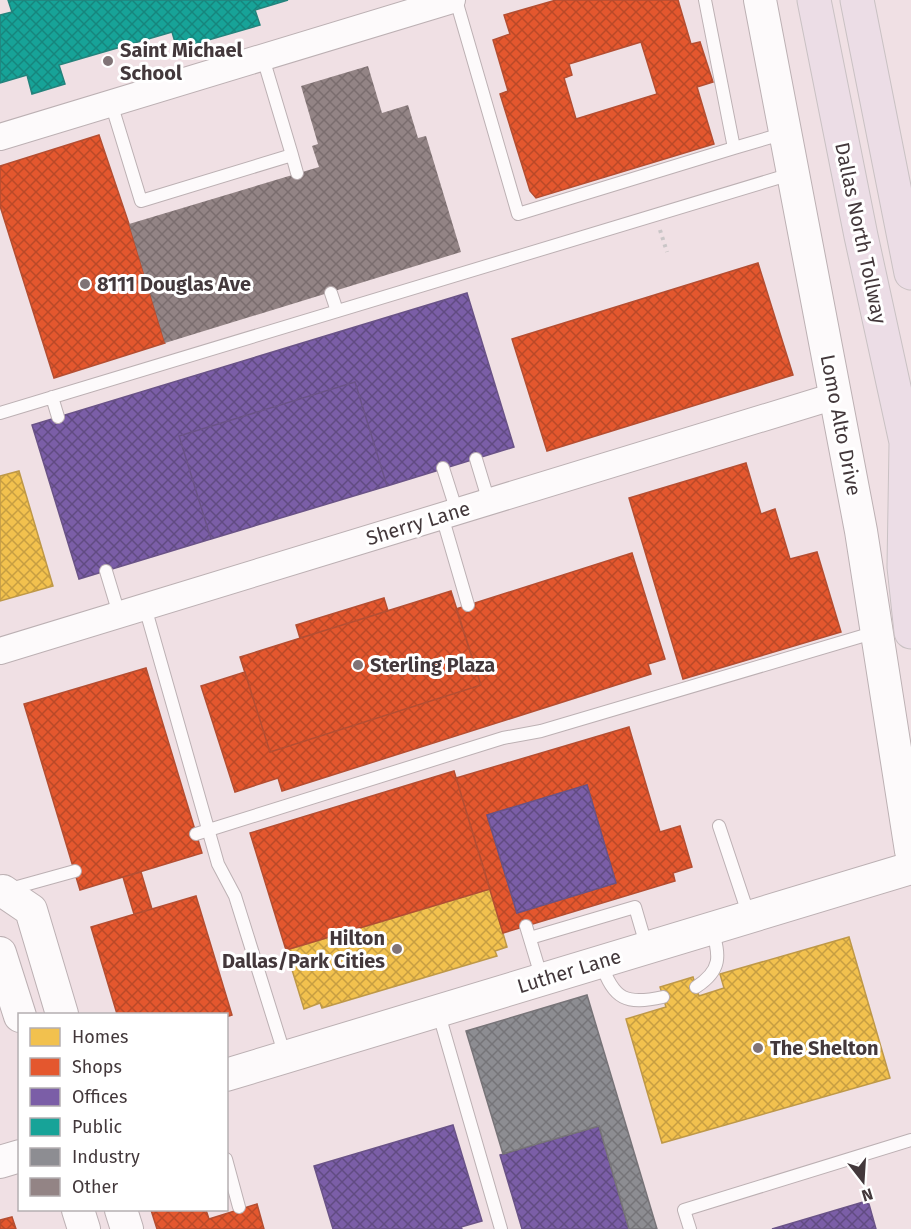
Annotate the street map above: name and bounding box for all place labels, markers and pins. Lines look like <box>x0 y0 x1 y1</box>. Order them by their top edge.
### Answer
place label: Saint Michael School <box>120 38 243 85</box>
marker: Saint Michael School <box>101 54 115 68</box>
place label: 8111 Douglas Ave <box>97 272 251 296</box>
marker: 8111 Douglas Ave <box>78 277 92 291</box>
place label: Sterling Plaza <box>370 653 495 677</box>
marker: Sterling Plaza <box>351 658 365 672</box>
place label: Hilton Dallas/Park Cities <box>222 926 385 973</box>
marker: Hilton Dallas/Park Cities <box>390 942 404 956</box>
place label: The Shelton <box>770 1036 879 1060</box>
marker: The Shelton <box>751 1041 765 1055</box>

